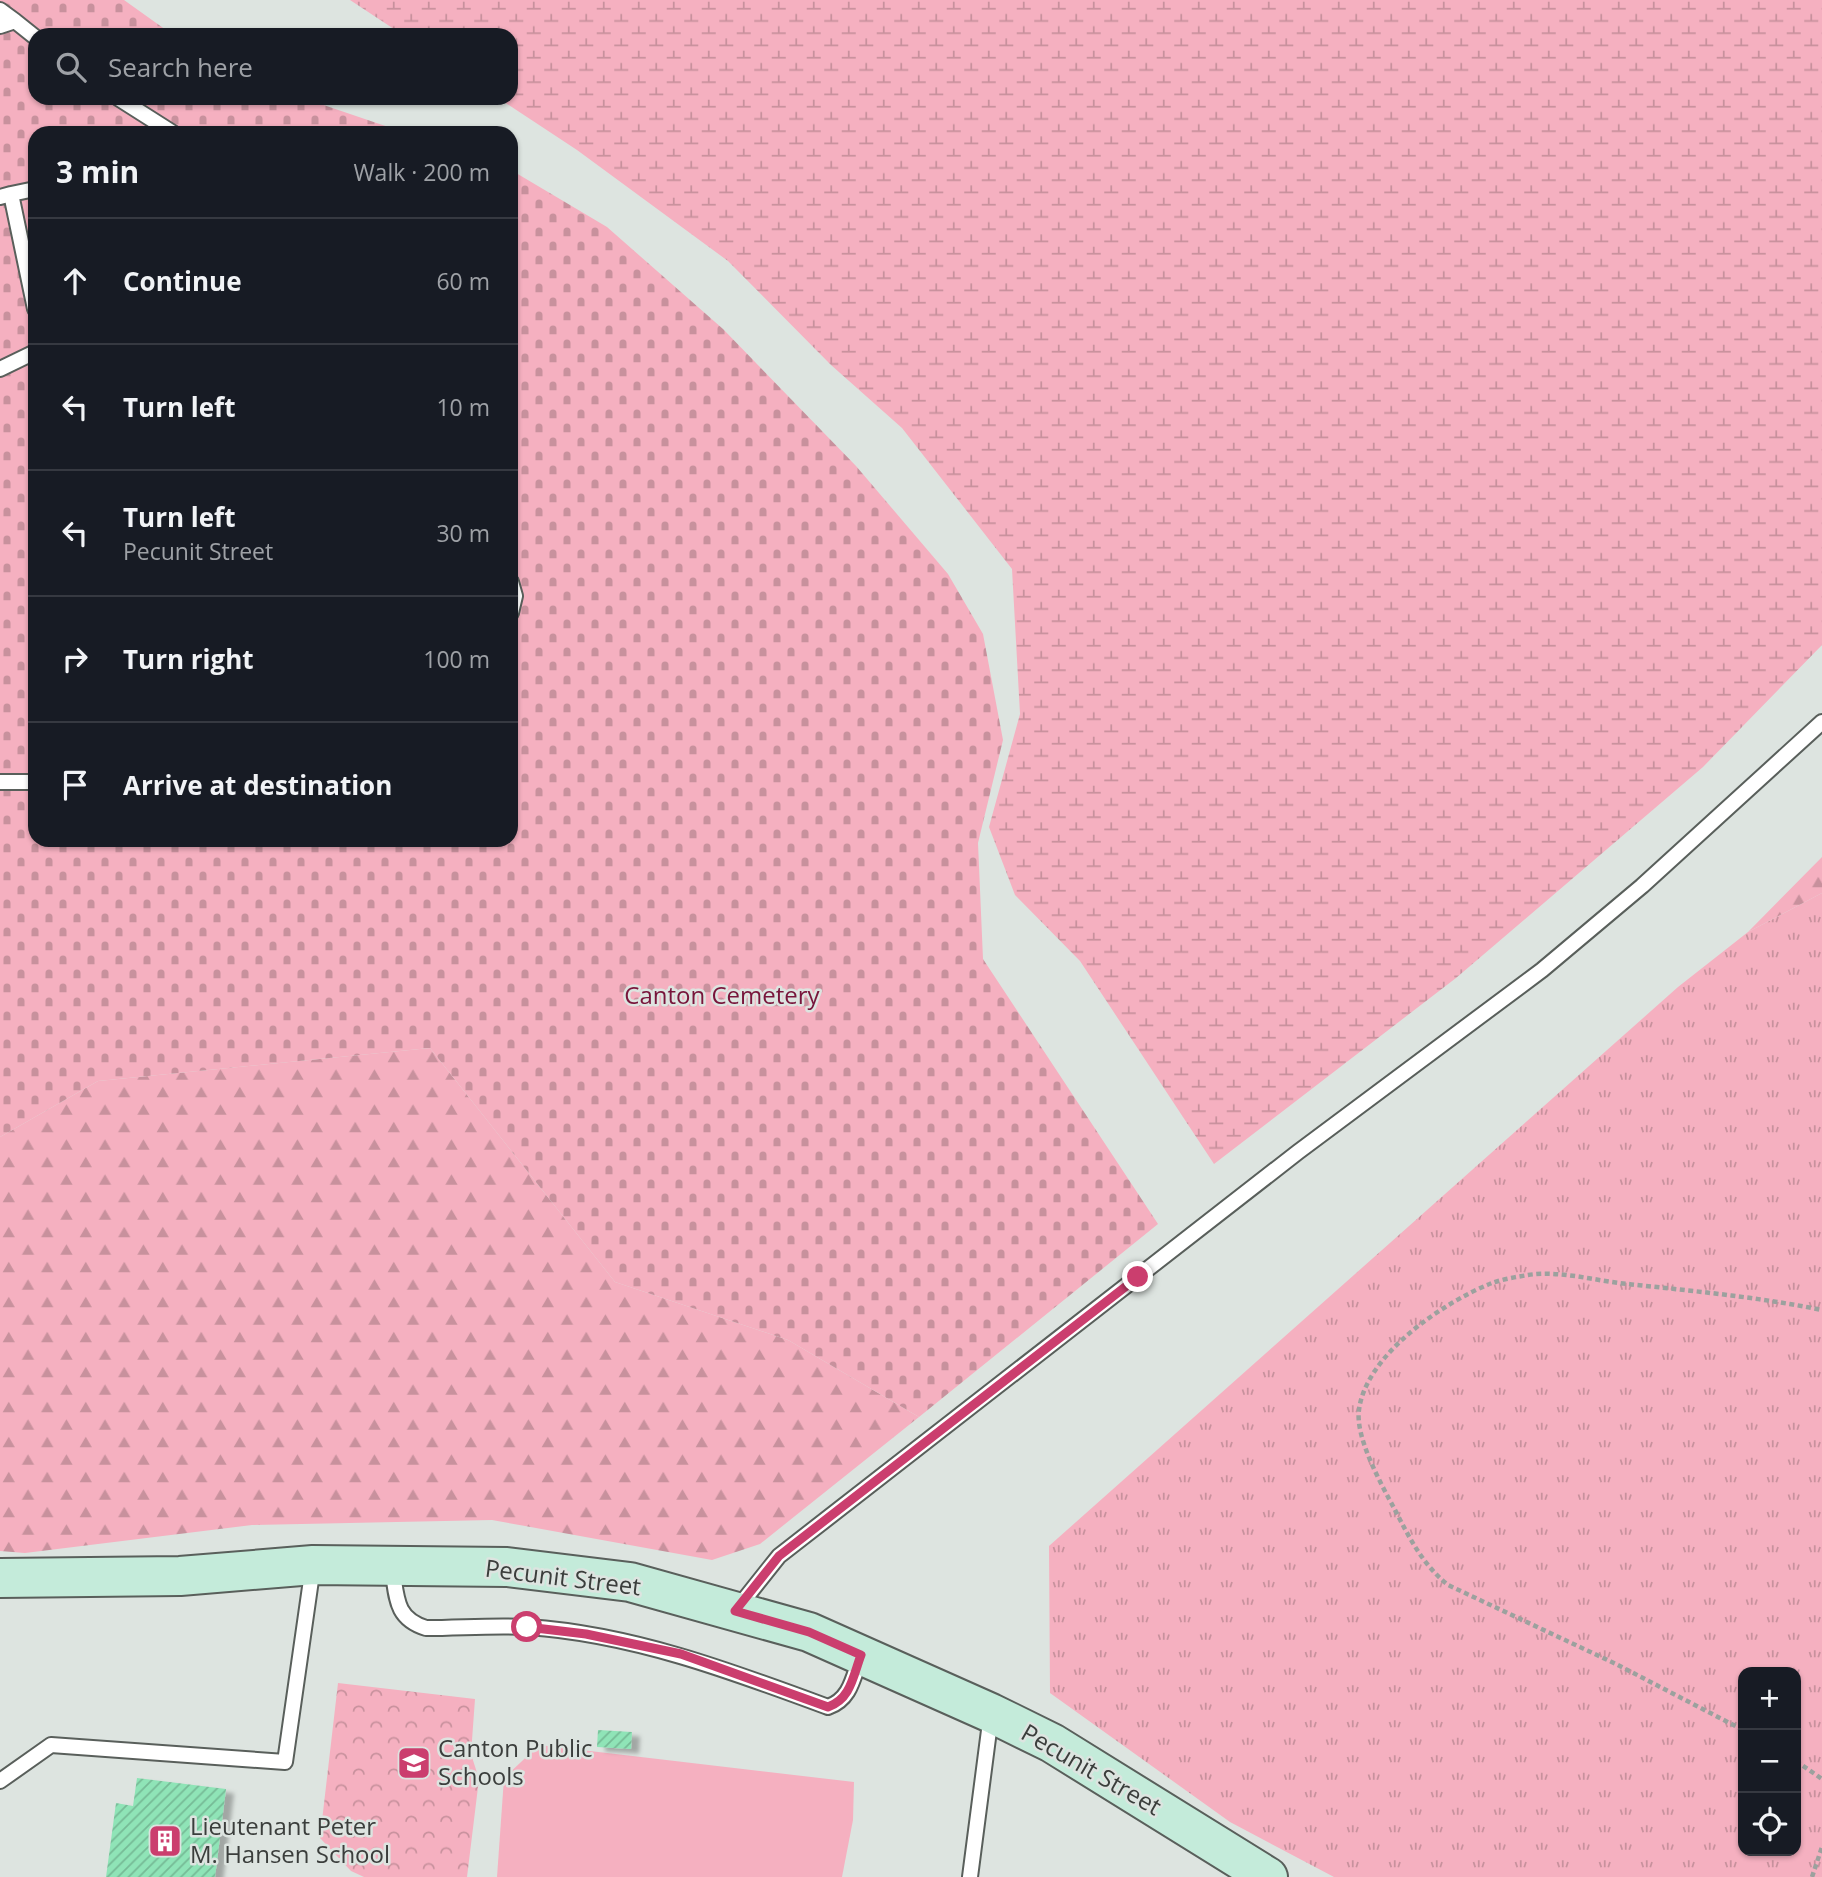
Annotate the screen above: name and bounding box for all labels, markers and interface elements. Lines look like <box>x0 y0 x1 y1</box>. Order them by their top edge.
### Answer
search box <box>28 28 518 105</box>
icon: search <box>52 48 90 86</box>
text: Search here <box>108 49 253 85</box>
text: 3 min <box>56 151 139 192</box>
text: Walk · 200 m <box>353 156 490 188</box>
icon: ahead <box>56 262 94 300</box>
text: Continue <box>123 263 242 299</box>
text: 60 m <box>436 265 490 297</box>
icon: left <box>56 388 94 426</box>
text: Turn left <box>123 389 235 425</box>
text: 10 m <box>436 391 490 423</box>
text: Turn left <box>123 499 235 535</box>
icon: left <box>56 514 94 552</box>
text: 30 m <box>436 517 490 549</box>
text: Pecunit Street <box>123 535 273 567</box>
icon: right <box>56 640 94 678</box>
text: Turn right <box>123 641 254 677</box>
text: 100 m <box>423 643 490 675</box>
icon: arrive <box>56 766 94 804</box>
text: Arrive at destination <box>123 767 392 803</box>
park label: Canton Cemetery <box>624 978 821 1011</box>
route end <box>1122 1261 1153 1292</box>
street label: Pecunit Street <box>483 1551 643 1602</box>
route start <box>511 1611 542 1642</box>
map controls <box>1738 1667 1801 1856</box>
button: + <box>1738 1667 1801 1730</box>
street label: Pecunit Street <box>1016 1715 1168 1822</box>
button: − <box>1738 1730 1801 1793</box>
place label: Canton Public Schools <box>438 1731 593 1792</box>
school or university icon: Canton Public Schools <box>395 1744 433 1782</box>
button: locate <box>1738 1793 1801 1856</box>
place label: Lieutenant Peter M. Hansen School <box>190 1809 390 1870</box>
building icon: Lieutenant Peter M. Hansen School <box>146 1822 184 1860</box>

